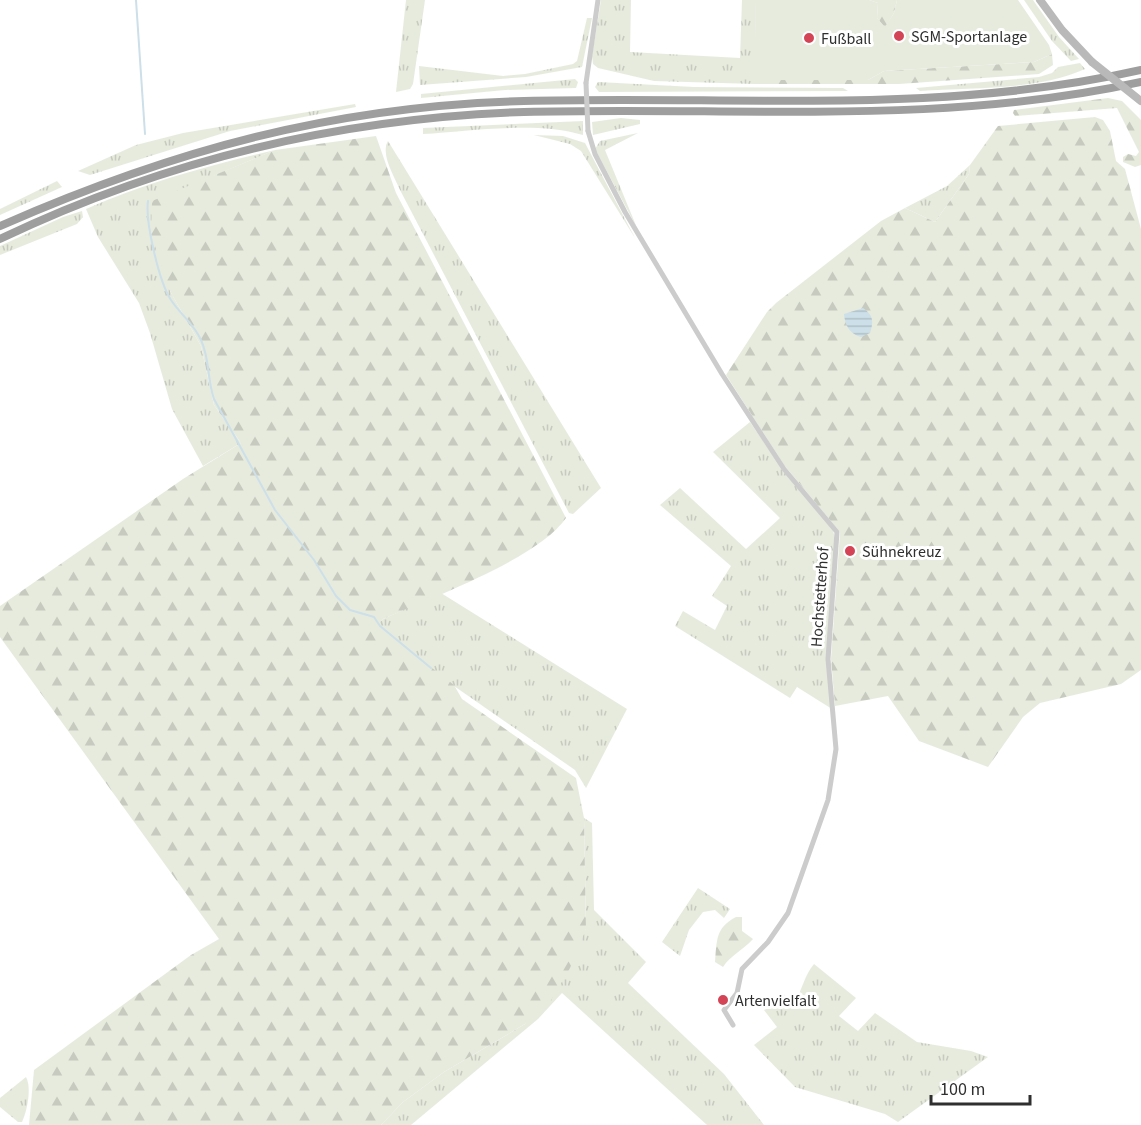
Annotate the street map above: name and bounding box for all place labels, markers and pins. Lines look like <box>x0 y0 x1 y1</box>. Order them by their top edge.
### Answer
place label: SGM-Sportanlage <box>911 26 1027 48</box>
place label: Fußball <box>821 28 871 50</box>
marker: SGM-Sportanlage <box>892 29 906 43</box>
marker: Fußball <box>802 31 816 45</box>
place label: Sühnekreuz <box>862 541 942 563</box>
marker: Sühnekreuz <box>843 544 857 558</box>
place label: Artenvielfalt <box>735 990 817 1012</box>
marker: Artenvielfalt <box>716 993 730 1007</box>

